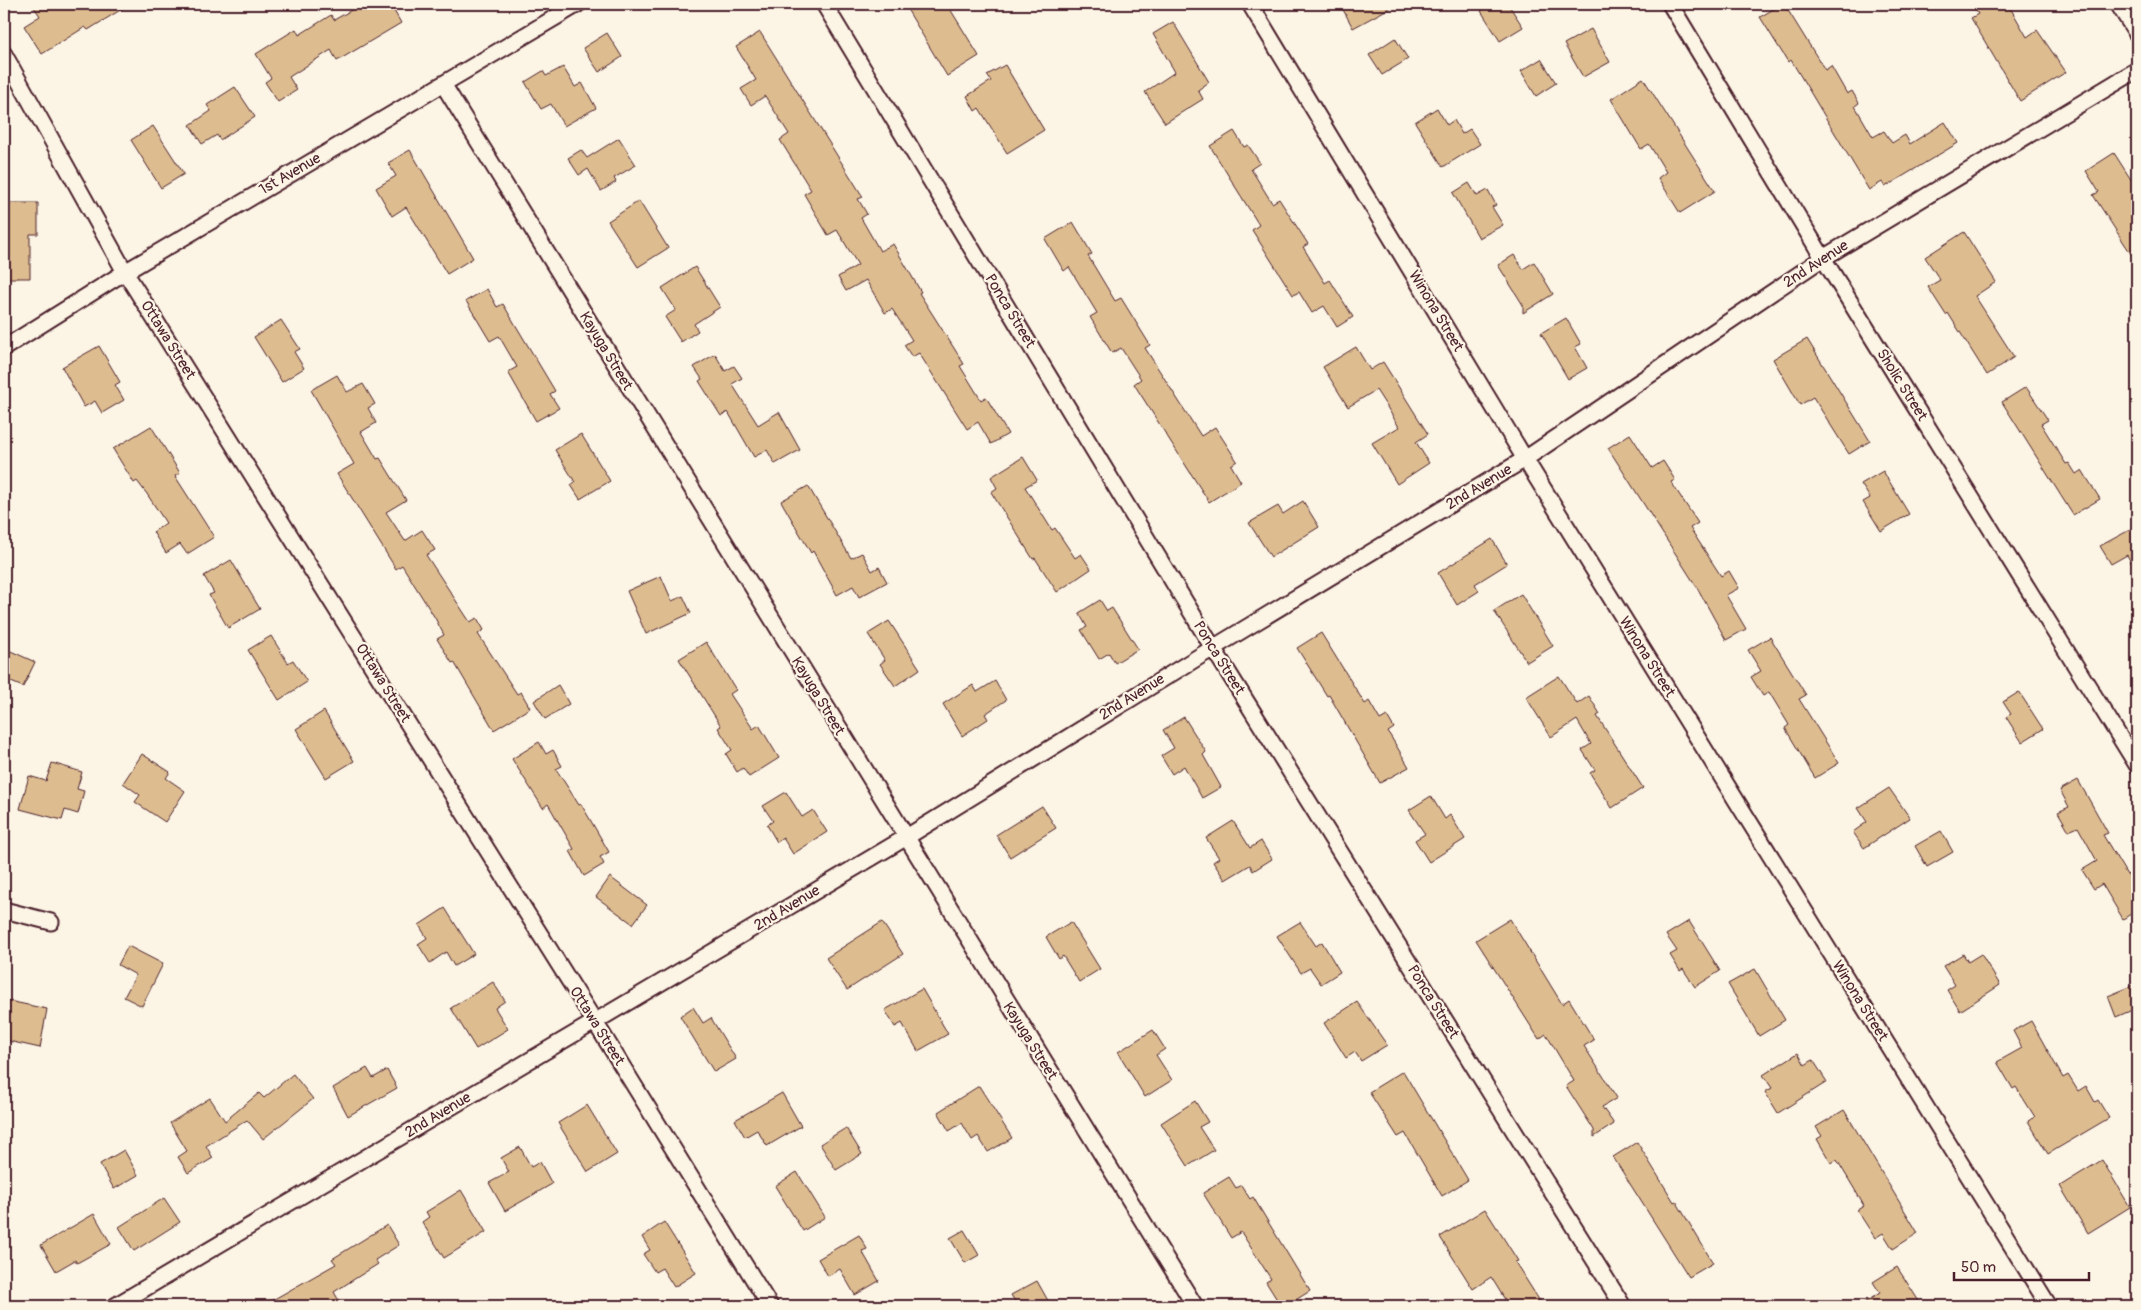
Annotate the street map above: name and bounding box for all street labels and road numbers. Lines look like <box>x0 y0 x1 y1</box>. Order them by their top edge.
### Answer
street label: 1st Avenue <box>256 148 325 199</box>
street label: 2nd Avenue <box>1780 236 1853 292</box>
street label: Winona Street <box>1404 267 1468 356</box>
street label: Ponca Street <box>980 270 1040 352</box>
street label: Ottawa Street <box>136 297 200 384</box>
street label: Kayuga Street <box>575 308 637 395</box>
street label: Sholic Street <box>1872 345 1932 425</box>
street label: 2nd Avenue <box>1443 460 1516 514</box>
street label: Winona Street <box>1615 613 1680 702</box>
street label: Ponca Street <box>1189 618 1250 699</box>
street label: Ottawa Street <box>351 640 415 727</box>
street label: Kayuga Street <box>787 653 849 740</box>
street label: 2nd Avenue <box>1096 669 1169 725</box>
street label: 2nd Avenue <box>751 881 824 935</box>
street label: Winona Street <box>1828 957 1893 1046</box>
street label: Ponca Street <box>1403 962 1464 1043</box>
street label: Ottawa Street <box>565 983 629 1070</box>
street label: Kayuga Street <box>999 998 1062 1084</box>
street label: 2nd Avenue <box>402 1088 475 1142</box>

